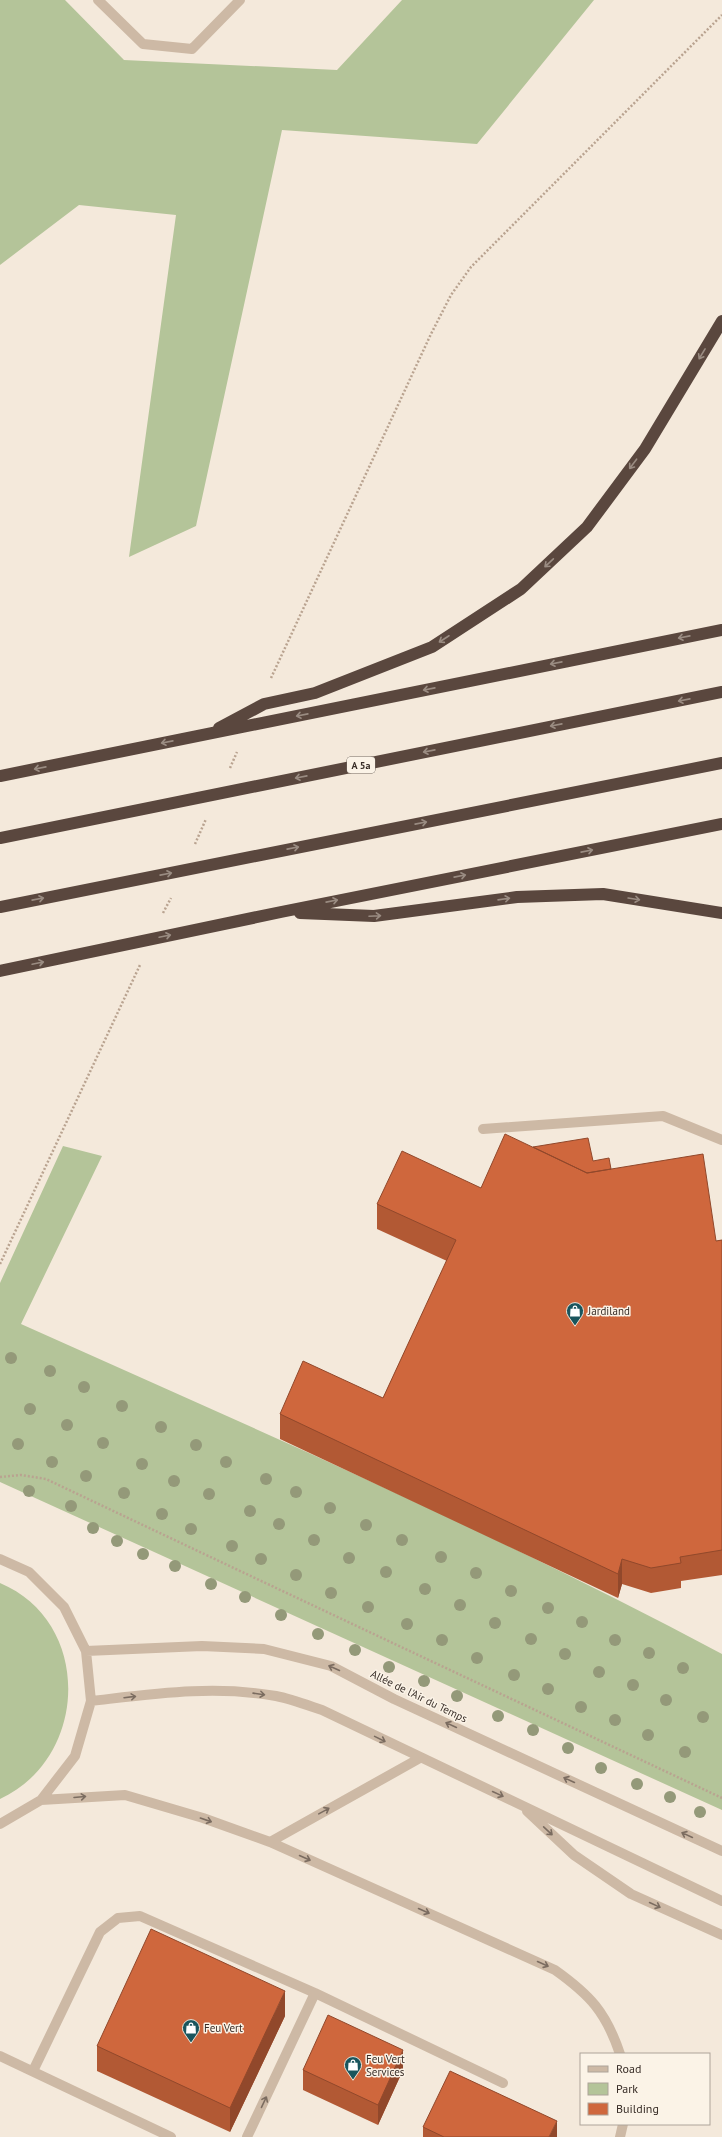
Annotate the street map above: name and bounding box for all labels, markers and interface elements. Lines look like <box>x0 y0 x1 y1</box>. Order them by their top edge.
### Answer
one-way arrow <box>698 348 706 359</box>
one-way arrow <box>629 459 638 470</box>
one-way arrow <box>544 558 554 567</box>
one-way arrow <box>678 634 691 642</box>
one-way arrow <box>439 635 450 643</box>
one-way arrow <box>550 660 563 668</box>
one-way arrow <box>423 685 436 693</box>
one-way arrow <box>678 696 691 704</box>
one-way arrow <box>295 711 308 719</box>
one-way arrow <box>550 722 563 730</box>
one-way arrow <box>161 738 174 746</box>
one-way arrow <box>423 748 436 756</box>
road number: A 5a <box>347 757 375 773</box>
one-way arrow <box>34 764 47 772</box>
one-way arrow <box>295 773 308 781</box>
one-way arrow <box>414 819 427 827</box>
one-way arrow <box>286 844 299 852</box>
one-way arrow <box>581 846 594 854</box>
one-way arrow <box>159 870 172 878</box>
one-way arrow <box>453 872 466 880</box>
one-way arrow <box>31 895 44 903</box>
one-way arrow <box>497 895 510 903</box>
one-way arrow <box>627 895 640 903</box>
one-way arrow <box>326 897 339 905</box>
one-way arrow <box>368 912 381 919</box>
one-way arrow <box>159 932 172 940</box>
one-way arrow <box>31 958 44 966</box>
shop icon: Jardiland <box>565 1301 585 1326</box>
place label: Jardiland <box>587 1304 630 1318</box>
one-way arrow <box>328 1664 340 1671</box>
street label: Allée de l'Air du Temps <box>368 1667 470 1726</box>
one-way arrow <box>252 1690 265 1698</box>
one-way arrow <box>123 1693 136 1700</box>
one-way arrow <box>445 1721 457 1728</box>
one-way arrow <box>374 1735 386 1743</box>
one-way arrow <box>563 1776 575 1783</box>
one-way arrow <box>491 1791 503 1798</box>
one-way arrow <box>73 1794 86 1801</box>
one-way arrow <box>318 1807 330 1815</box>
one-way arrow <box>200 1816 212 1824</box>
one-way arrow <box>543 1826 553 1835</box>
one-way arrow <box>681 1831 693 1838</box>
one-way arrow <box>299 1855 311 1862</box>
one-way arrow <box>648 1902 660 1909</box>
one-way arrow <box>418 1908 430 1915</box>
one-way arrow <box>536 1961 548 1968</box>
shop icon: Feu Vert <box>181 2018 201 2043</box>
place label: Feu Vert <box>204 2021 243 2035</box>
place label: Feu Vert Services <box>366 2052 405 2079</box>
legend <box>580 2053 710 2125</box>
shop icon: Feu Vert Services <box>343 2055 363 2080</box>
text: Road <box>616 2061 641 2076</box>
text: Park <box>616 2081 638 2096</box>
one-way arrow <box>261 2096 268 2108</box>
text: Building <box>616 2101 659 2116</box>

